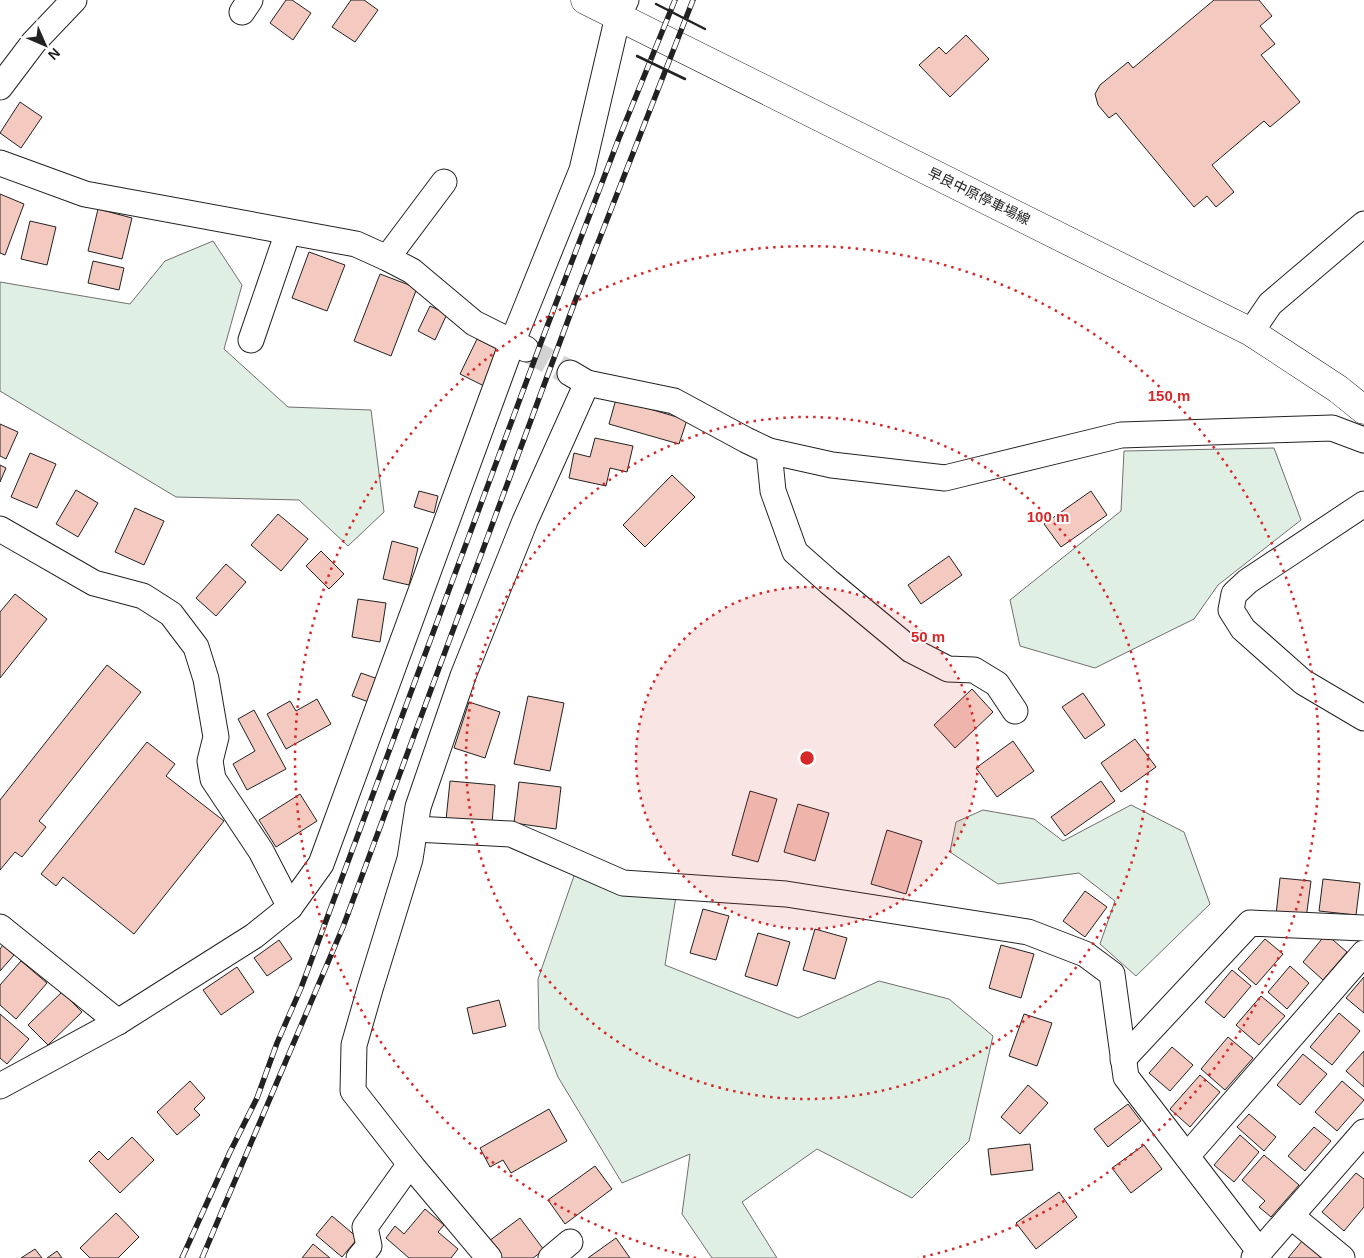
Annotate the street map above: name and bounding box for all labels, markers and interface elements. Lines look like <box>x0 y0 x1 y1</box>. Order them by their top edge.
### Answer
north arrow <box>20 20 70 70</box>
text: N <box>45 45 63 63</box>
street label: 早良中原停車場線 <box>925 164 1033 228</box>
text: 150 m <box>1148 387 1190 404</box>
text: 100 m <box>1027 508 1069 525</box>
text: 50 m <box>911 628 945 645</box>
centre of rings <box>798 749 816 767</box>

